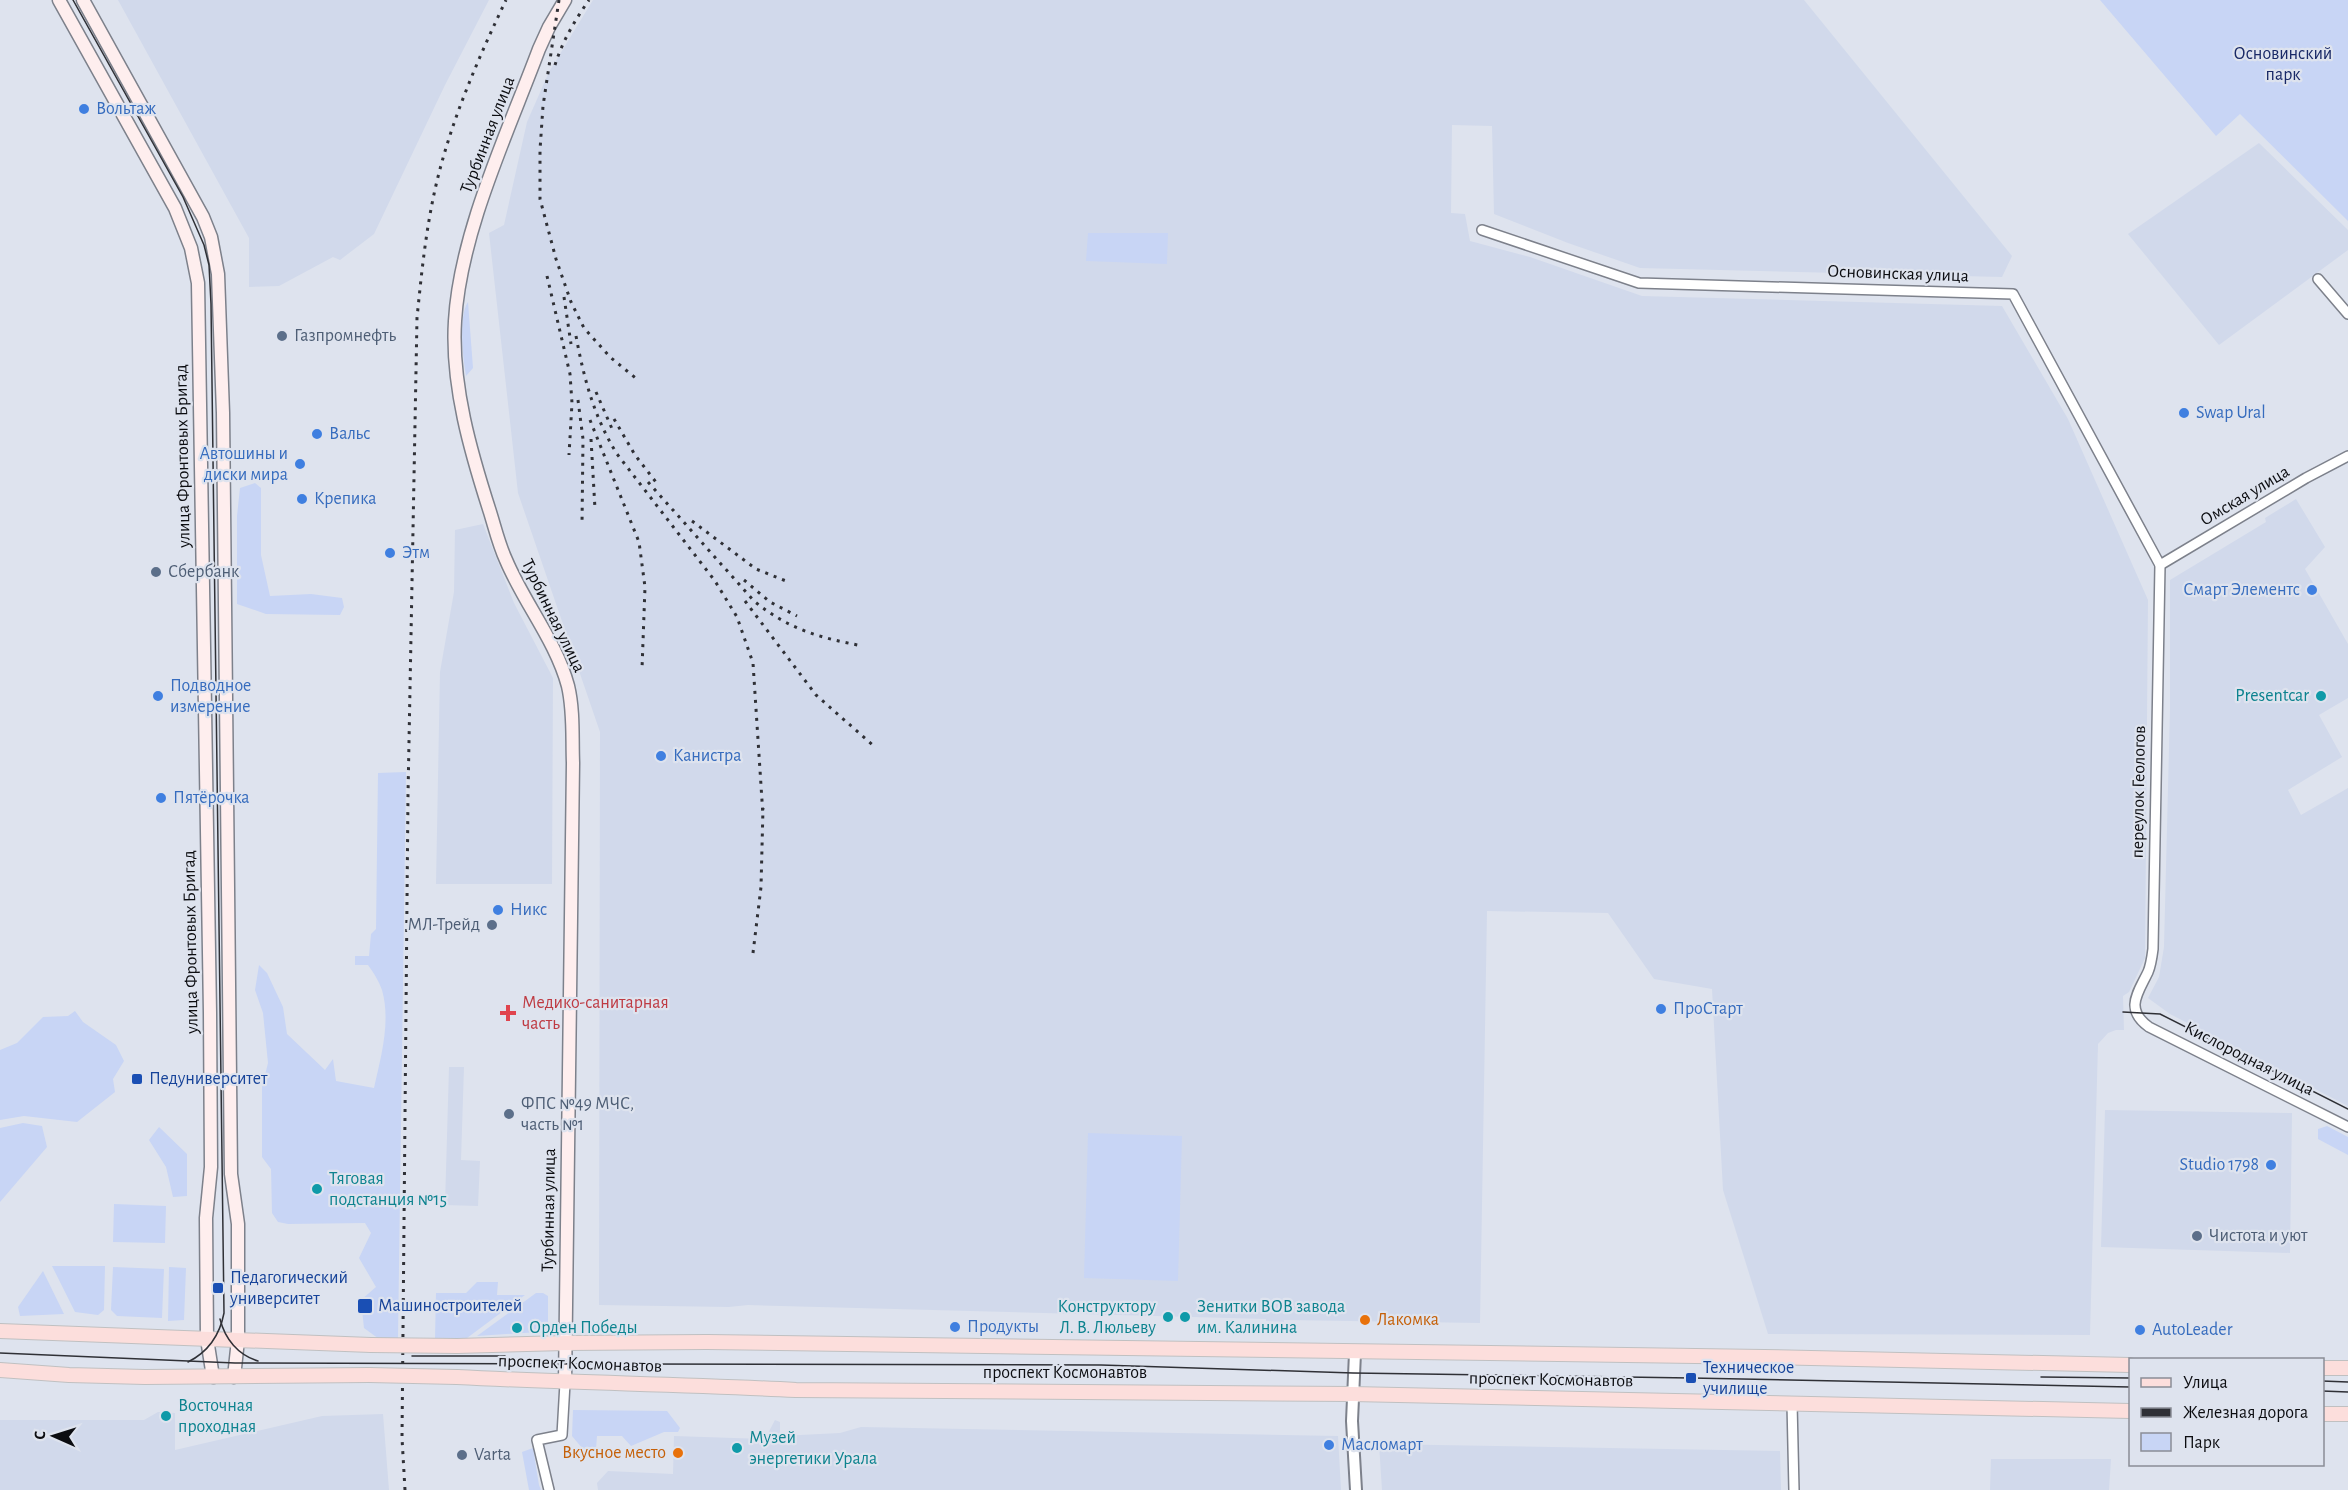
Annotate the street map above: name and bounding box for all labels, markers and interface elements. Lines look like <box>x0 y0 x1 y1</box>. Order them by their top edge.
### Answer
park label: Основинский парк <box>2234 45 2332 84</box>
street label: Турбинная улица <box>457 74 519 196</box>
place label: Вольтаж <box>96 100 156 118</box>
marker: Вольтаж <box>77 102 91 116</box>
street label: Основинская улица <box>1827 263 1969 285</box>
place label: Газпромнефть <box>294 327 396 345</box>
marker: Газпромнефть <box>275 329 289 343</box>
street label: улица Фронтовых Бригад <box>172 364 194 549</box>
place label: Swap Ural <box>2196 404 2266 422</box>
marker: Swap Ural <box>2177 406 2191 420</box>
place label: Вальс <box>329 425 371 443</box>
marker: Вальс <box>310 427 324 441</box>
place label: Автошины и диски мира <box>199 445 288 484</box>
marker: Автошины и диски мира <box>293 457 307 471</box>
street label: Омская улица <box>2197 462 2293 530</box>
place label: Крепика <box>314 490 376 508</box>
marker: Крепика <box>295 492 309 506</box>
place label: Этм <box>402 544 430 562</box>
marker: Этм <box>383 546 397 560</box>
street label: Турбинная улица <box>518 556 589 676</box>
place label: Сбербанк <box>168 562 240 581</box>
marker: Сбербанк <box>149 565 163 579</box>
place label: Смарт Элементс <box>2183 581 2300 599</box>
marker: Смарт Элементс <box>2305 583 2319 597</box>
place label: Подводное измерение <box>170 677 251 716</box>
place label: Presentcar <box>2235 687 2309 705</box>
marker: Подводное измерение <box>151 689 165 703</box>
marker: Presentcar <box>2314 689 2328 703</box>
street label: переулок Геологов <box>2129 725 2149 859</box>
place label: Канистра <box>673 747 741 765</box>
marker: Канистра <box>654 749 668 763</box>
place label: Пятёрочка <box>173 789 250 807</box>
marker: Пятёрочка <box>154 791 168 805</box>
street label: улица Фронтовых Бригад <box>180 850 202 1035</box>
place label: Никс <box>510 901 547 919</box>
marker: Никс <box>491 903 505 917</box>
place label: МЛ-Трейд <box>407 916 480 934</box>
marker: МЛ-Трейд <box>485 918 499 932</box>
place label: Медико-санитарная часть <box>522 994 669 1033</box>
place label: ПроСтарт <box>1673 1000 1743 1018</box>
marker: ПроСтарт <box>1654 1002 1668 1016</box>
marker: Медико-санитарная часть <box>499 1004 517 1022</box>
street label: Кислородная улица <box>2181 1019 2317 1099</box>
place label: Педуниверситет <box>149 1070 268 1088</box>
marker: Педуниверситет <box>130 1072 144 1086</box>
place label: ФПС №49 МЧС, часть №1 <box>521 1095 634 1134</box>
marker: ФПС №49 МЧС, часть №1 <box>502 1107 516 1121</box>
street label: Турбинная улица <box>538 1148 559 1272</box>
place label: Studio 1798 <box>2179 1156 2259 1174</box>
marker: Studio 1798 <box>2264 1158 2278 1172</box>
place label: Тяговая подстанция №15 <box>329 1170 447 1209</box>
marker: Тяговая подстанция №15 <box>310 1182 324 1196</box>
place label: Чистота и уют <box>2209 1227 2308 1245</box>
marker: Чистота и уют <box>2190 1229 2204 1243</box>
place label: Педагогический университет <box>229 1269 348 1308</box>
marker: Педагогический университет <box>211 1281 225 1295</box>
marker: Машиностроителей <box>356 1297 374 1315</box>
place label: Машиностроителей <box>378 1297 522 1315</box>
place label: Конструктору Л. В. Люльеву <box>1058 1298 1156 1337</box>
place label: Зенитки ВОВ завода им. Калинина <box>1197 1298 1345 1337</box>
marker: Конструктору Л. В. Люльеву <box>1161 1310 1175 1324</box>
marker: Зенитки ВОВ завода им. Калинина <box>1178 1310 1192 1324</box>
place label: Лакомка <box>1377 1311 1439 1329</box>
marker: Лакомка <box>1358 1313 1372 1327</box>
place label: Орден Победы <box>529 1318 638 1337</box>
place label: Продукты <box>967 1318 1039 1336</box>
marker: Продукты <box>948 1320 962 1334</box>
marker: Орден Победы <box>510 1321 524 1335</box>
place label: AutoLeader <box>2152 1321 2233 1339</box>
marker: AutoLeader <box>2133 1323 2147 1337</box>
street label: проспект Космонавтов <box>498 1352 662 1376</box>
legend <box>2129 1358 2324 1466</box>
place label: Техническое училище <box>1702 1359 1794 1398</box>
street label: проспект Космонавтов <box>983 1364 1147 1382</box>
street label: проспект Космонавтов <box>1469 1370 1633 1390</box>
marker: Техническое училище <box>1684 1371 1698 1385</box>
text: Улица <box>2183 1374 2228 1392</box>
place label: Восточная проходная <box>178 1397 256 1436</box>
text: Железная дорога <box>2183 1404 2308 1422</box>
north arrow <box>24 1406 84 1466</box>
marker: Восточная проходная <box>159 1409 173 1423</box>
place label: Музей энергетики Урала <box>749 1429 877 1468</box>
text: С <box>32 1430 48 1440</box>
text: Парк <box>2183 1434 2221 1452</box>
place label: Масломарт <box>1341 1436 1423 1454</box>
marker: Масломарт <box>1322 1438 1336 1452</box>
marker: Музей энергетики Урала <box>730 1441 744 1455</box>
place label: Вкусное место <box>562 1444 666 1462</box>
place label: Varta <box>474 1446 511 1464</box>
marker: Вкусное место <box>671 1446 685 1460</box>
marker: Varta <box>455 1448 469 1462</box>

